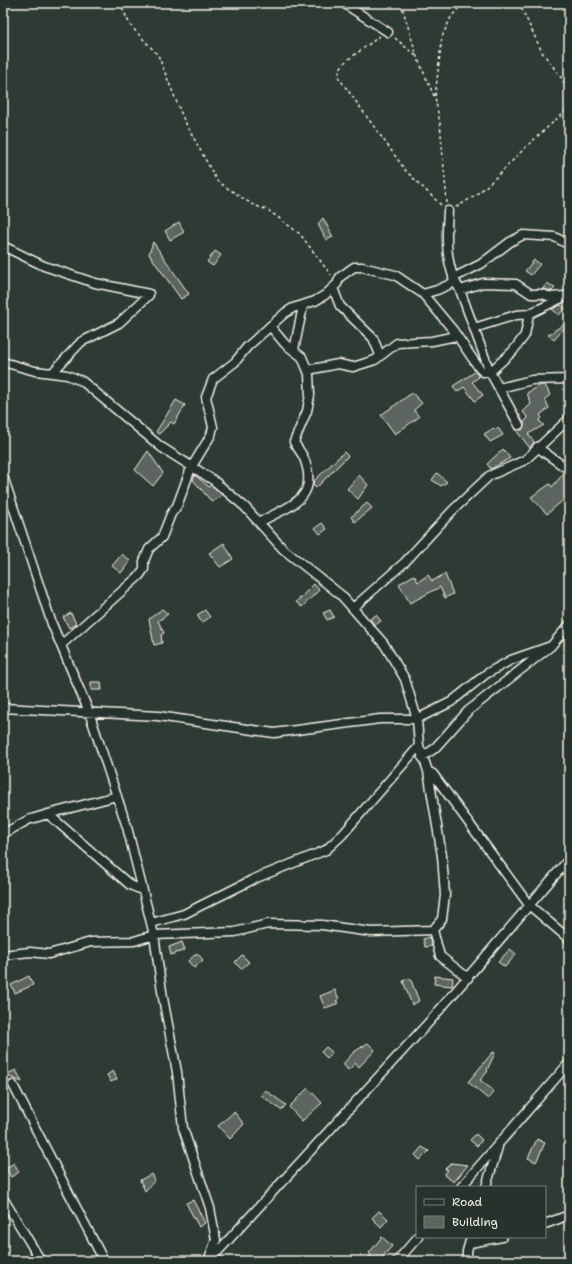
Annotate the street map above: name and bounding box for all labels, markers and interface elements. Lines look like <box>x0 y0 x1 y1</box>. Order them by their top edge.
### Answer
legend <box>416 1186 546 1238</box>
text: Road <box>452 1194 483 1210</box>
text: Building <box>452 1214 498 1230</box>

